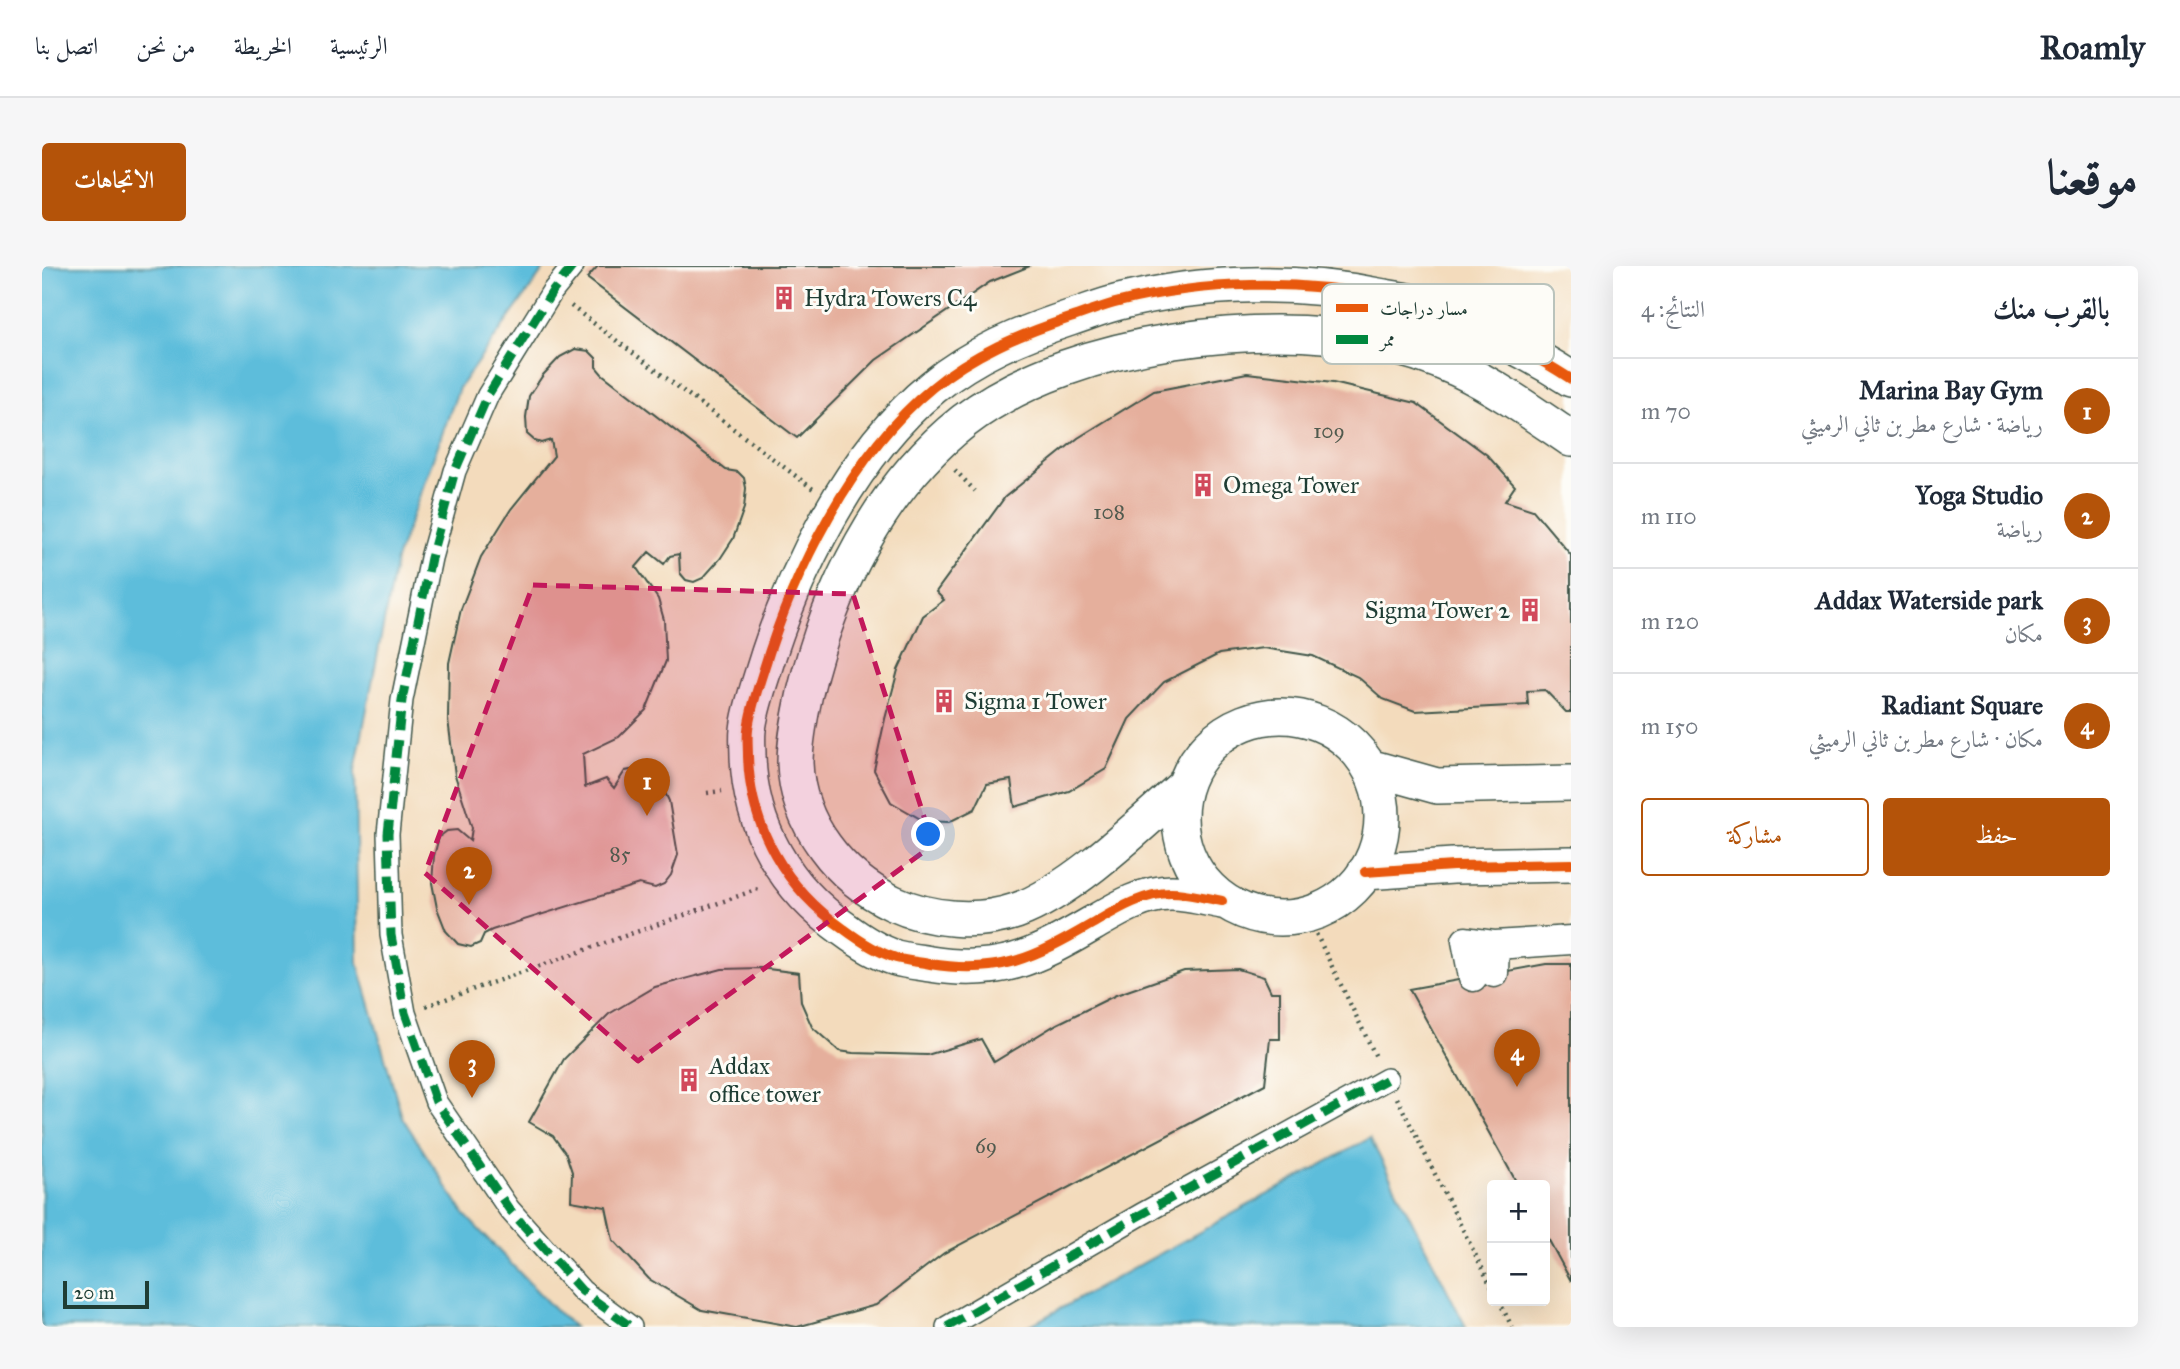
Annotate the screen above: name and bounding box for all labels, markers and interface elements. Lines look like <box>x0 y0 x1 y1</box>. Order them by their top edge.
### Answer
text: Roamly <box>2040 28 2145 68</box>
text: اتصل بنا <box>35 31 98 61</box>
text: من نحن <box>136 31 196 61</box>
text: الخريطة <box>234 31 292 61</box>
text: الرئيسية <box>330 31 388 61</box>
button: الاتجاهات <box>42 143 186 221</box>
text: موقعنا <box>2046 148 2138 207</box>
place label: Hydra Towers C4 <box>804 283 977 313</box>
building icon: Hydra Towers C4 <box>770 284 798 312</box>
legend <box>1322 284 1554 364</box>
text: بالقرب منك <box>1993 291 2110 327</box>
text: النتائج: 4 <box>1641 295 1705 323</box>
text: مسار دراجات <box>1380 297 1468 320</box>
text: ممر <box>1378 328 1395 352</box>
text: Marina Bay Gym <box>1859 374 2043 406</box>
text: 70 m <box>1641 397 1691 425</box>
text: 1 <box>2082 397 2092 425</box>
text: رياضة · شارع مطر بن ثاني الرميثي <box>1801 410 2043 438</box>
house number: 109 <box>1313 418 1345 444</box>
place label: Omega Tower <box>1223 470 1359 500</box>
building icon: Omega Tower <box>1189 471 1217 499</box>
text: Yoga Studio <box>1915 479 2043 511</box>
house number: 108 <box>1093 499 1125 525</box>
text: 110 m <box>1641 502 1697 530</box>
text: 2 <box>2081 502 2093 530</box>
text: رياضة <box>1997 515 2043 543</box>
text: Addax Waterside park <box>1816 584 2043 616</box>
place label: Sigma Tower 2 <box>1365 595 1510 625</box>
building icon: Sigma Tower 2 <box>1516 596 1544 624</box>
text: 120 m <box>1641 607 1699 635</box>
text: 3 <box>2082 607 2092 635</box>
text: مكان <box>2004 620 2043 648</box>
place label: Sigma 1 Tower <box>964 686 1107 716</box>
building icon: Sigma 1 Tower <box>930 687 958 715</box>
text: Radiant Square <box>1881 689 2043 721</box>
text: 150 m <box>1641 712 1698 740</box>
text: 4 <box>2081 712 2093 740</box>
text: مكان · شارع مطر بن ثاني الرميثي <box>1809 725 2043 753</box>
pin: 1 <box>624 758 670 816</box>
button: مشاركة <box>1641 798 1869 876</box>
button: حفظ <box>1883 798 2110 876</box>
your location <box>911 817 945 851</box>
house number: 85 <box>610 841 631 867</box>
pin: 2 <box>446 847 492 905</box>
pin: 4 <box>1494 1029 1540 1087</box>
pin: 3 <box>449 1040 495 1098</box>
place label: Addax office tower <box>708 1051 821 1109</box>
building icon: Addax office tower <box>675 1066 703 1094</box>
house number: 69 <box>975 1133 997 1159</box>
map controls <box>1487 1180 1550 1306</box>
button: + <box>1487 1180 1550 1243</box>
button: − <box>1487 1243 1550 1306</box>
scale bar <box>63 1278 149 1310</box>
text: 20 m <box>74 1281 115 1304</box>

